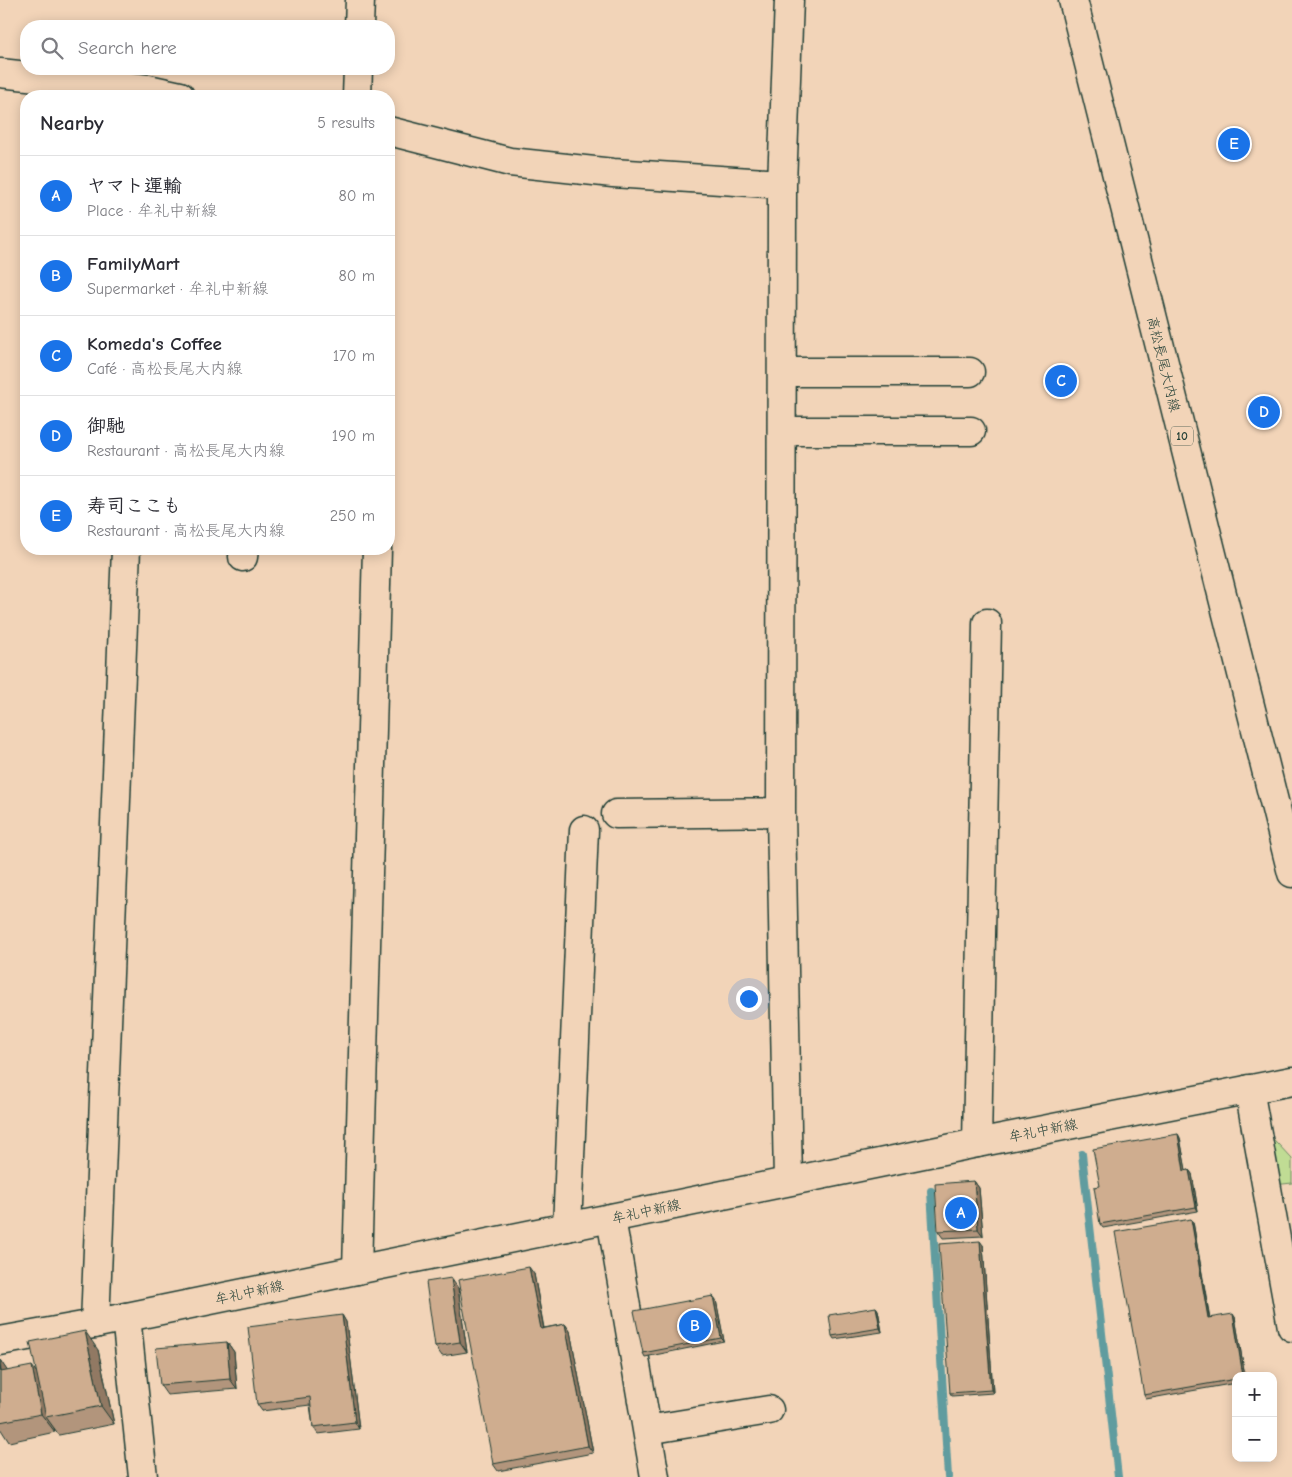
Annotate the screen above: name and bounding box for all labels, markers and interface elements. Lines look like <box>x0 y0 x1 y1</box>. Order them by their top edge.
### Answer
search box <box>20 20 395 75</box>
icon: search <box>38 34 66 62</box>
text: Search here <box>78 37 177 59</box>
text: Nearby <box>40 111 104 135</box>
text: 5 results <box>317 114 375 132</box>
pin: E <box>1218 125 1250 163</box>
text: ヤマト運輸 <box>87 175 182 197</box>
text: A <box>52 187 60 205</box>
text: 80 m <box>338 187 375 205</box>
text: Place · 牟礼中新線 <box>87 202 217 220</box>
text: FamilyMart <box>87 253 179 275</box>
text: B <box>51 267 61 285</box>
text: 80 m <box>338 267 375 285</box>
text: Supermarket · 牟礼中新線 <box>87 280 268 298</box>
street label: 高松長尾大内線 <box>1143 315 1184 414</box>
text: Komeda's Coffee <box>87 333 222 355</box>
text: C <box>51 347 61 365</box>
text: 170 m <box>333 347 375 365</box>
text: Café · 高松長尾大内線 <box>87 360 243 378</box>
pin: C <box>1045 362 1077 400</box>
pin: D <box>1248 393 1280 431</box>
text: 御馳 <box>87 415 125 437</box>
road number: 10 <box>1171 426 1193 446</box>
text: D <box>51 427 61 445</box>
text: 190 m <box>332 427 375 445</box>
text: Restaurant · 高松長尾大内線 <box>87 442 285 460</box>
text: 寿司ここも <box>87 495 182 517</box>
text: E <box>51 507 61 525</box>
text: 250 m <box>330 507 375 525</box>
text: Restaurant · 高松長尾大内線 <box>87 522 285 540</box>
your location <box>736 986 762 1012</box>
street label: 牟礼中新線 <box>1007 1115 1079 1146</box>
pin: A <box>945 1194 977 1232</box>
street label: 牟礼中新線 <box>610 1196 682 1227</box>
street label: 牟礼中新線 <box>213 1277 285 1308</box>
pin: B <box>679 1307 711 1345</box>
map controls <box>1232 1372 1277 1462</box>
button: + <box>1232 1372 1277 1417</box>
button: − <box>1232 1417 1277 1462</box>

